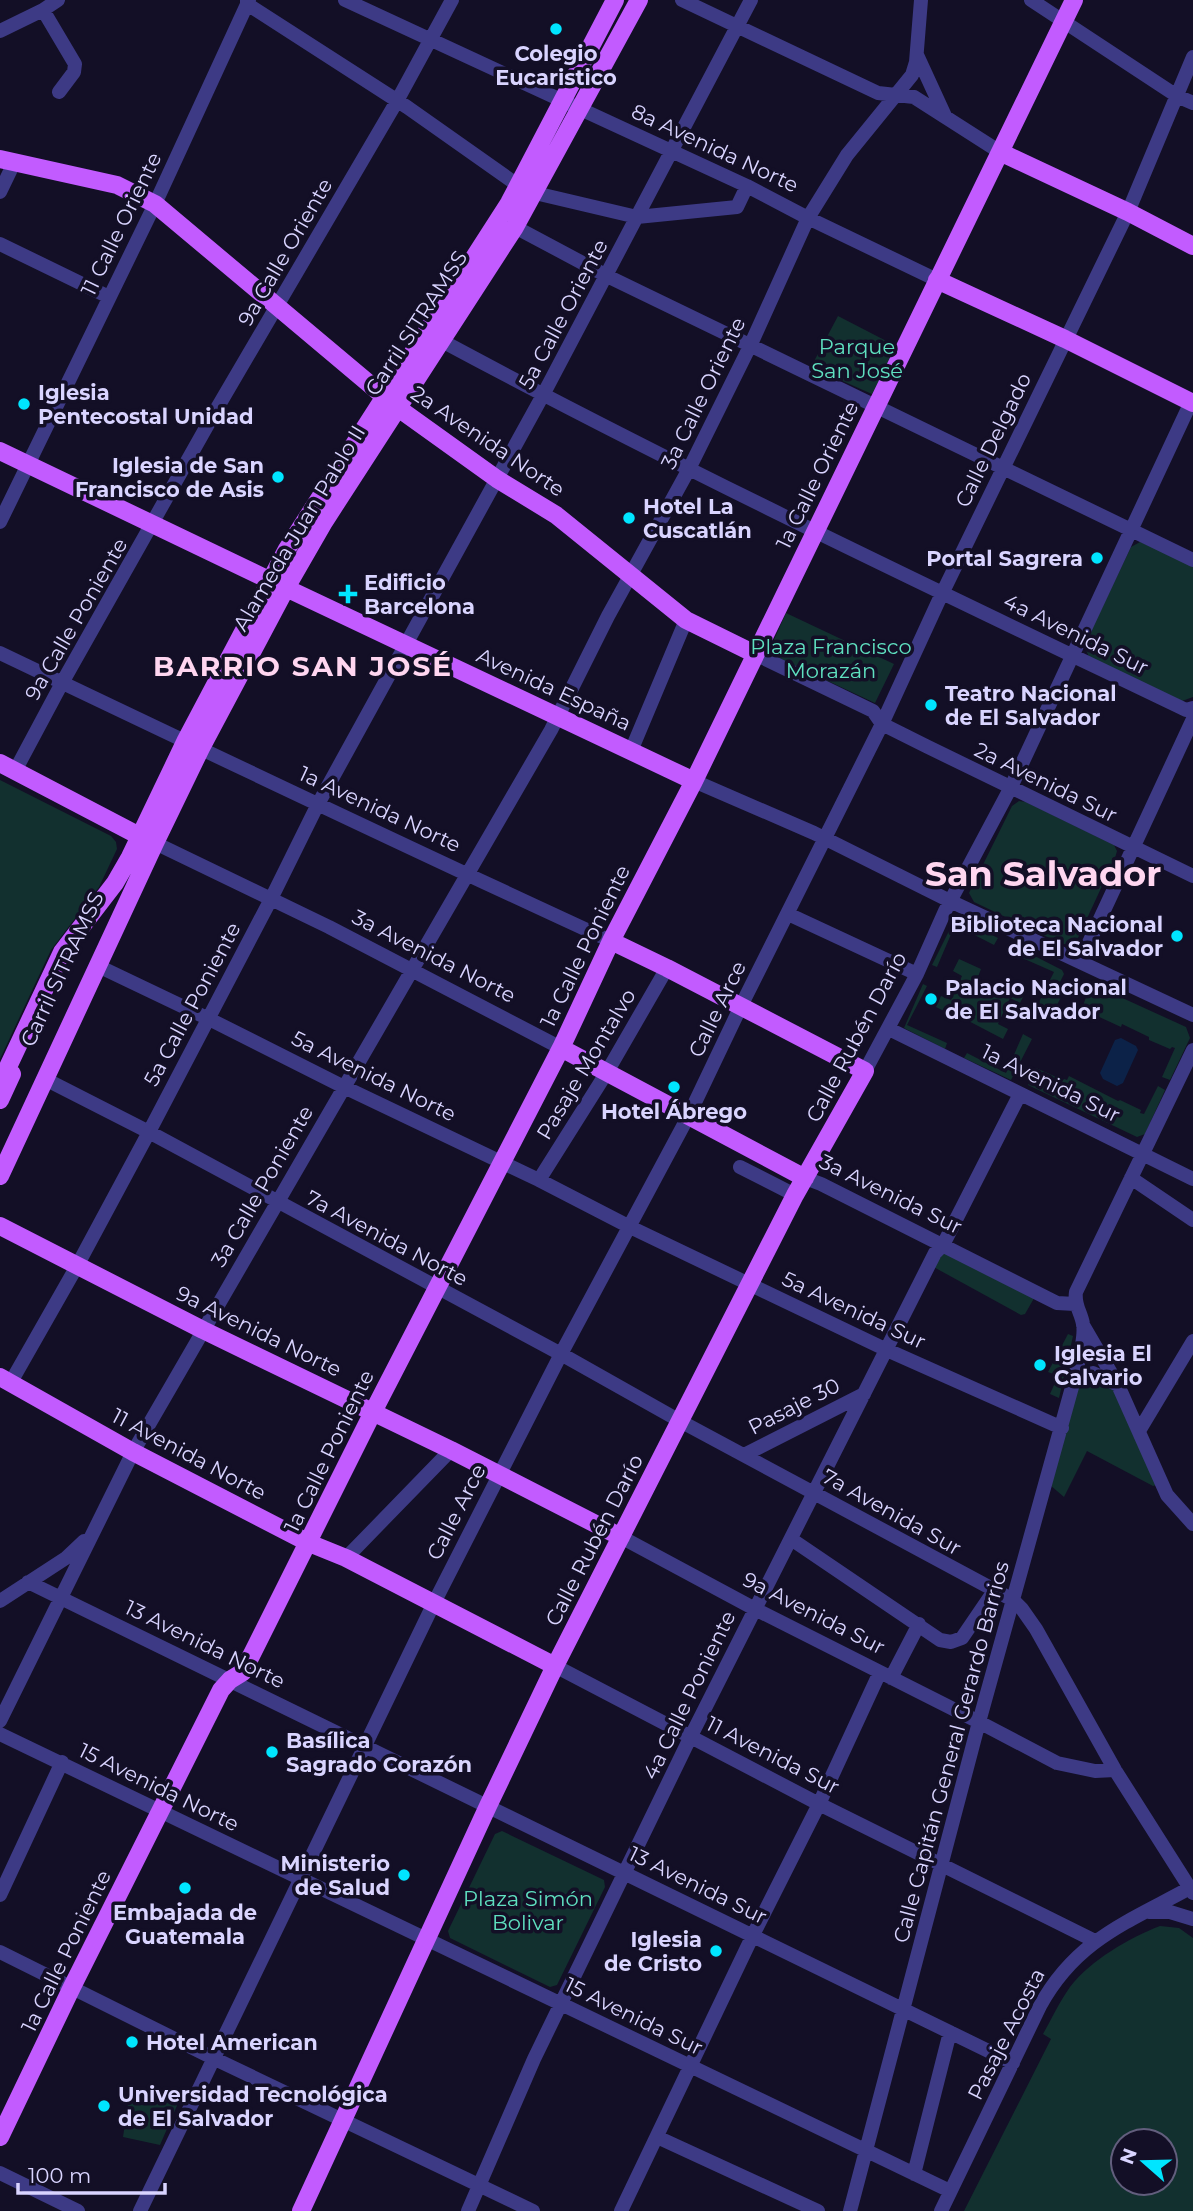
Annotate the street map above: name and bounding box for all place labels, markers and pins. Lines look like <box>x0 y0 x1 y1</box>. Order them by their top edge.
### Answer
marker: Colegio Eucaristico <box>548 21 564 37</box>
place label: Colegio Eucaristico <box>495 41 617 90</box>
place label: Iglesia Pentecostal Unidad <box>38 380 254 429</box>
marker: Iglesia Pentecostal Unidad <box>16 396 32 412</box>
place label: Iglesia de San Francisco de Asis <box>75 453 264 502</box>
marker: Iglesia de San Francisco de Asis <box>270 469 286 485</box>
place label: Hotel La Cuscatlán <box>643 494 752 543</box>
marker: Hotel La Cuscatlán <box>621 510 637 526</box>
place label: Portal Sagrera <box>926 546 1083 571</box>
marker: Portal Sagrera <box>1089 550 1105 566</box>
place label: Edificio Barcelona <box>364 570 475 619</box>
marker: Edificio Barcelona <box>338 584 358 604</box>
place label: Teatro Nacional de El Salvador <box>945 681 1117 730</box>
marker: Teatro Nacional de El Salvador <box>923 697 939 713</box>
place label: Biblioteca Nacional de El Salvador <box>950 912 1163 961</box>
marker: Biblioteca Nacional de El Salvador <box>1169 928 1185 944</box>
place label: Palacio Nacional de El Salvador <box>945 975 1127 1024</box>
marker: Palacio Nacional de El Salvador <box>923 991 939 1007</box>
marker: Hotel Ábrego <box>666 1079 682 1095</box>
place label: Hotel Ábrego <box>601 1099 747 1124</box>
place label: Iglesia El Calvario <box>1054 1341 1152 1390</box>
marker: Iglesia El Calvario <box>1032 1357 1048 1373</box>
place label: Basílica Sagrado Corazón <box>286 1728 472 1777</box>
marker: Basílica Sagrado Corazón <box>264 1744 280 1760</box>
place label: Ministerio de Salud <box>281 1851 390 1900</box>
marker: Ministerio de Salud <box>396 1867 412 1883</box>
marker: Embajada de Guatemala <box>177 1880 193 1896</box>
place label: Embajada de Guatemala <box>113 1900 257 1949</box>
place label: Iglesia de Cristo <box>604 1927 702 1976</box>
marker: Iglesia de Cristo <box>708 1943 724 1959</box>
place label: Hotel American <box>146 2030 318 2055</box>
marker: Hotel American <box>124 2034 140 2050</box>
place label: Universidad Tecnológica de El Salvador <box>118 2082 388 2131</box>
marker: Universidad Tecnológica de El Salvador <box>96 2098 112 2114</box>

